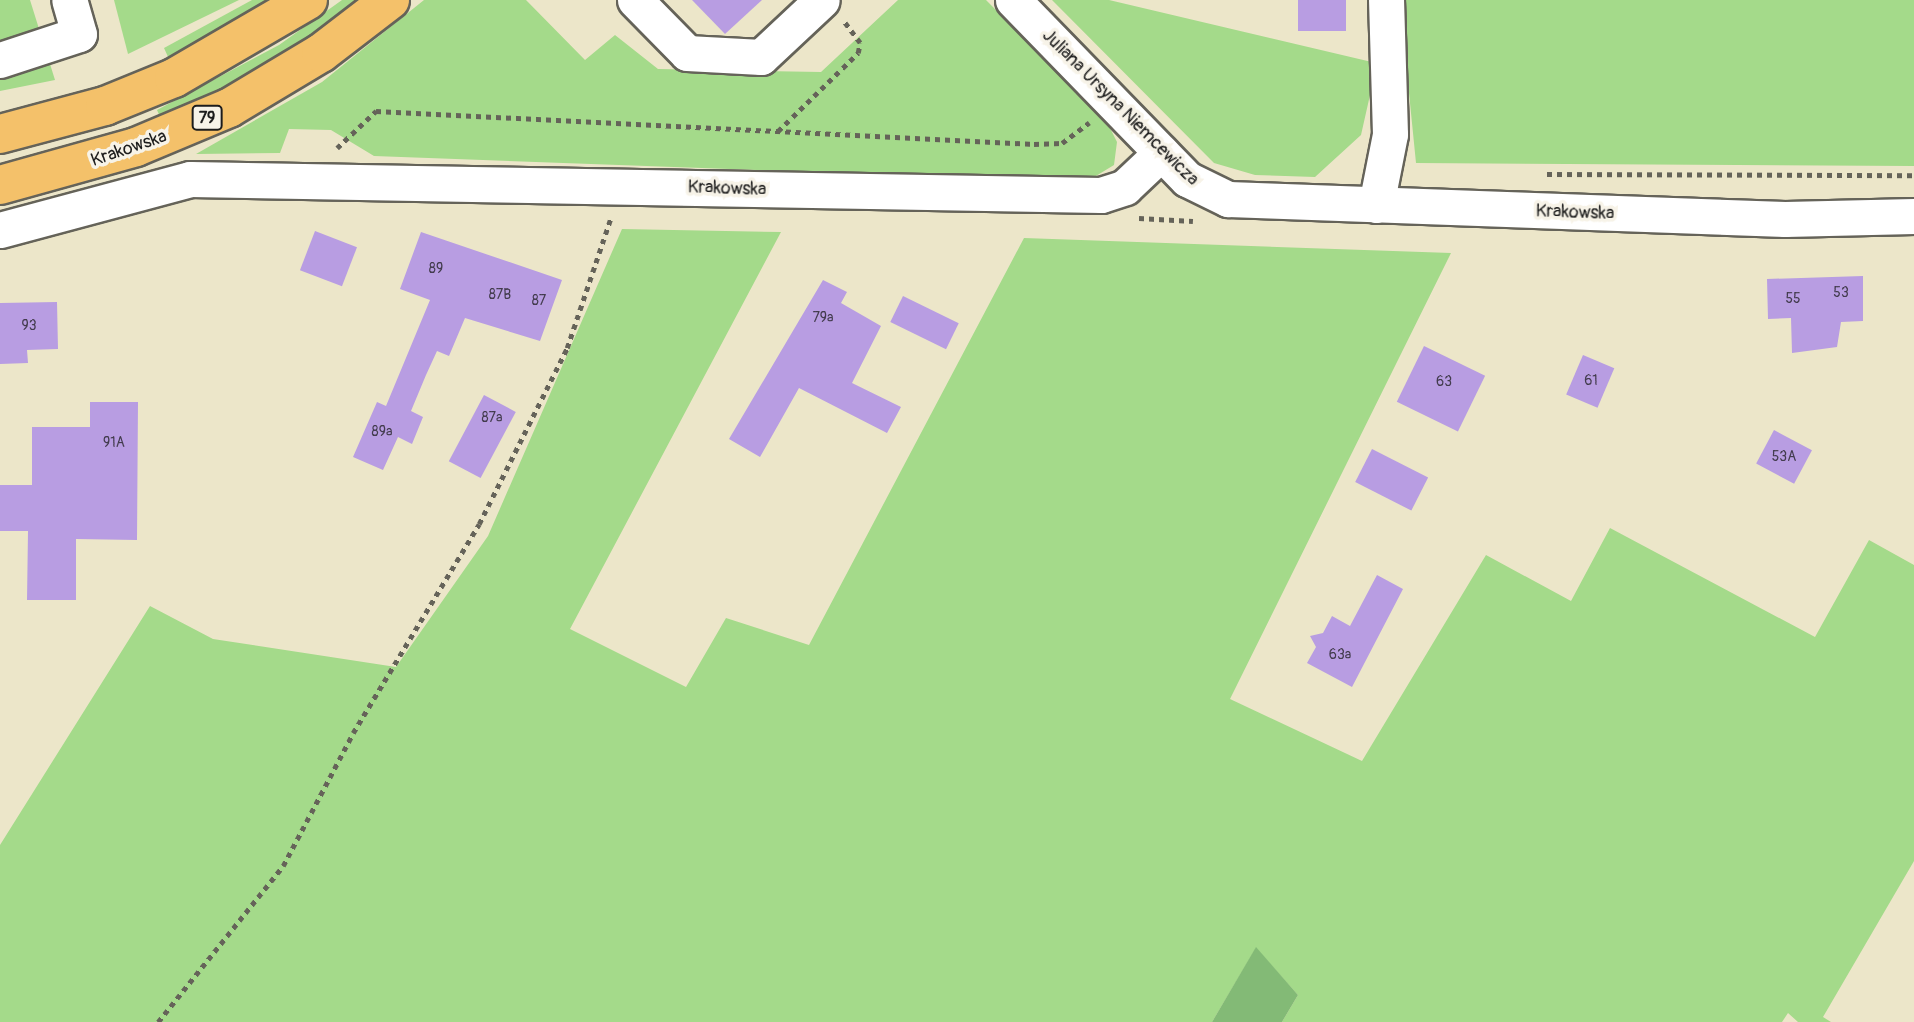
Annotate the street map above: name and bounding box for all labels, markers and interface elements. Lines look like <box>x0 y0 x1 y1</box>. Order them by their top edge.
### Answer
street label: Juliana Ursyna Niemcewicza <box>1037 25 1203 191</box>
road number: 79 <box>191 106 223 130</box>
street label: Krakowska <box>88 126 170 172</box>
street label: Krakowska <box>687 177 767 201</box>
street label: Krakowska <box>1535 201 1615 225</box>
house number: 89 <box>429 261 443 277</box>
house number: 53 <box>1833 285 1849 301</box>
house number: 87B <box>489 287 511 303</box>
house number: 55 <box>1785 291 1801 307</box>
house number: 87 <box>532 293 546 309</box>
house number: 79a <box>812 310 834 326</box>
house number: 93 <box>21 318 37 334</box>
house number: 61 <box>1584 373 1598 389</box>
house number: 63 <box>1436 374 1452 390</box>
house number: 87a <box>482 410 502 426</box>
house number: 89a <box>372 424 392 440</box>
house number: 91A <box>103 435 125 451</box>
house number: 53A <box>1772 449 1796 465</box>
house number: 63a <box>1329 647 1351 663</box>

